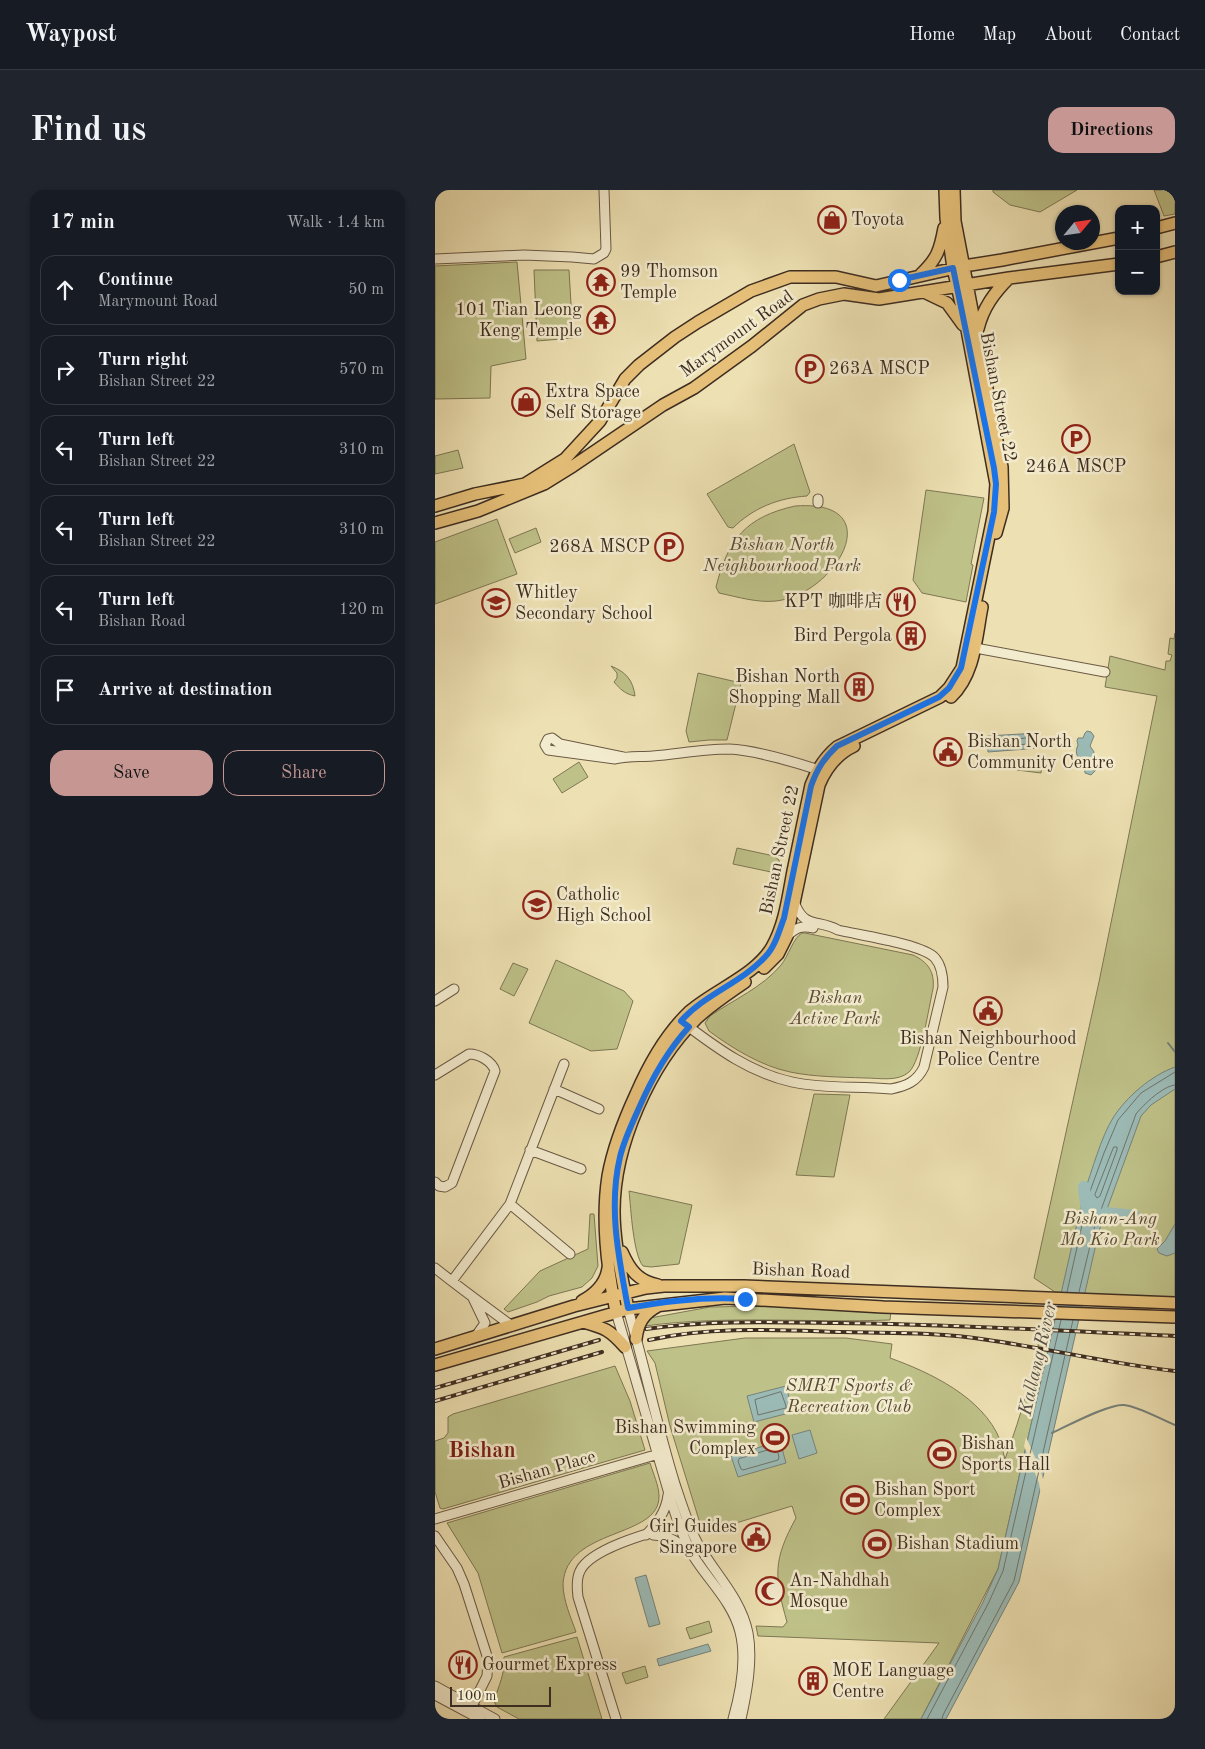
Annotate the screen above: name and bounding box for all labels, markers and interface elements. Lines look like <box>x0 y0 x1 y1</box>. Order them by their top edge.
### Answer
text: Waypost <box>25 23 117 47</box>
text: Home <box>909 26 955 44</box>
text: Map <box>983 26 1016 44</box>
text: About <box>1044 26 1092 44</box>
text: Contact <box>1120 26 1180 44</box>
button: Directions <box>1048 107 1175 153</box>
text: Find us <box>30 113 146 148</box>
shop icon: Toyota <box>817 205 847 235</box>
north arrow <box>1055 205 1100 250</box>
map controls <box>1115 205 1160 295</box>
button: + <box>1115 205 1160 250</box>
place label: Toyota <box>851 211 904 229</box>
text: 17 min <box>50 212 115 233</box>
text: Walk · 1.4 km <box>287 215 385 231</box>
button: − <box>1115 250 1160 295</box>
place label: 99 Thomson Temple <box>620 263 719 302</box>
temple icon: 99 Thomson Temple <box>586 267 616 297</box>
route start <box>888 269 911 292</box>
text: Continue <box>98 271 173 290</box>
icon: ahead <box>51 276 79 304</box>
text: 50 m <box>348 282 384 298</box>
street label: Marymount Road <box>677 287 797 381</box>
text: Marymount Road <box>98 294 218 310</box>
place label: 101 Tian Leong Keng Temple <box>456 301 582 340</box>
temple icon: 101 Tian Leong Keng Temple <box>586 305 616 335</box>
street label: Bishan Street 22 <box>977 330 1019 464</box>
text: Turn right <box>98 351 188 370</box>
parking icon: 263A MSCP <box>795 354 825 384</box>
icon: right <box>51 356 79 384</box>
place label: 263A MSCP <box>829 360 930 378</box>
text: 570 m <box>339 362 384 378</box>
text: Bishan Street 22 <box>98 374 215 390</box>
place label: Extra Space Self Storage <box>545 383 641 422</box>
shop icon: Extra Space Self Storage <box>511 387 541 417</box>
parking icon: 246A MSCP <box>1061 424 1091 454</box>
text: Turn left <box>98 431 175 450</box>
icon: left <box>51 436 79 464</box>
text: 310 m <box>339 442 384 458</box>
text: Bishan Street 22 <box>98 454 215 470</box>
place label: 246A MSCP <box>1026 458 1126 476</box>
text: Turn left <box>98 511 175 530</box>
icon: left <box>51 516 79 544</box>
text: 310 m <box>339 522 384 538</box>
parking icon: 268A MSCP <box>654 532 684 562</box>
text: Bishan Street 22 <box>98 534 215 550</box>
park label: Bishan North Neighbourhood Park <box>702 536 861 575</box>
place label: 268A MSCP <box>549 538 650 556</box>
place label: Whitley Secondary School <box>515 584 653 623</box>
restaurant icon: KPT 咖啡店 <box>886 587 916 617</box>
school or university icon: Whitley Secondary School <box>481 588 511 618</box>
text: Turn left <box>98 591 175 610</box>
place label: KPT 咖啡店 <box>784 591 882 611</box>
icon: left <box>51 596 79 624</box>
text: 120 m <box>339 602 384 618</box>
text: Bishan Road <box>98 614 186 630</box>
building icon: Bird Pergola <box>896 621 926 651</box>
place label: Bird Pergola <box>794 627 892 645</box>
place label: Bishan North Shopping Mall <box>728 668 840 707</box>
building icon: Bishan North Shopping Mall <box>844 672 874 702</box>
icon: arrive <box>51 676 79 704</box>
text: Arrive at destination <box>98 681 272 700</box>
place label: Bishan North Community Centre <box>967 733 1114 772</box>
public building icon: Bishan North Community Centre <box>933 737 963 767</box>
button: Save <box>50 750 213 796</box>
button: Share <box>223 750 385 796</box>
street label: Bishan Street 22 <box>757 783 803 917</box>
place label: Catholic High School <box>556 886 651 925</box>
school or university icon: Catholic High School <box>522 890 552 920</box>
park label: Bishan Active Park <box>789 989 880 1028</box>
public building icon: Bishan Neighbourhood Police Centre <box>973 996 1003 1026</box>
place label: Bishan Neighbourhood Police Centre <box>899 1030 1077 1069</box>
park label: Bishan-Ang Mo Kio Park <box>1059 1210 1160 1249</box>
street label: Bishan Road <box>751 1260 851 1282</box>
route end <box>734 1288 757 1311</box>
water label: Kallang River <box>1016 1300 1061 1419</box>
park label: SMRT Sports & Recreation Club <box>786 1377 913 1416</box>
place label: Bishan Swimming Complex <box>615 1419 756 1458</box>
sports icon: Bishan Swimming Complex <box>760 1423 790 1453</box>
place label: Bishan Sports Hall <box>961 1435 1050 1474</box>
sports icon: Bishan Sports Hall <box>927 1439 957 1469</box>
district label: Bishan <box>448 1440 516 1462</box>
street label: Bishan Place <box>496 1447 598 1493</box>
place label: Bishan Sport Complex <box>874 1481 976 1520</box>
sports icon: Bishan Sport Complex <box>840 1485 870 1515</box>
place label: Girl Guides Singapore <box>649 1518 737 1557</box>
public building icon: Girl Guides Singapore <box>741 1522 771 1552</box>
sports icon: Bishan Stadium <box>862 1529 892 1559</box>
place label: Bishan Stadium <box>896 1535 1019 1553</box>
place label: An-Nahdhah Mosque <box>789 1572 890 1611</box>
mosque icon: An-Nahdhah Mosque <box>755 1576 785 1606</box>
restaurant icon: Gourmet Express <box>448 1650 478 1680</box>
place label: Gourmet Express <box>482 1656 617 1674</box>
place label: MOE Language Centre <box>832 1662 954 1701</box>
building icon: MOE Language Centre <box>798 1666 828 1696</box>
scale bar <box>450 1684 551 1707</box>
text: 100 m <box>457 1689 496 1703</box>

